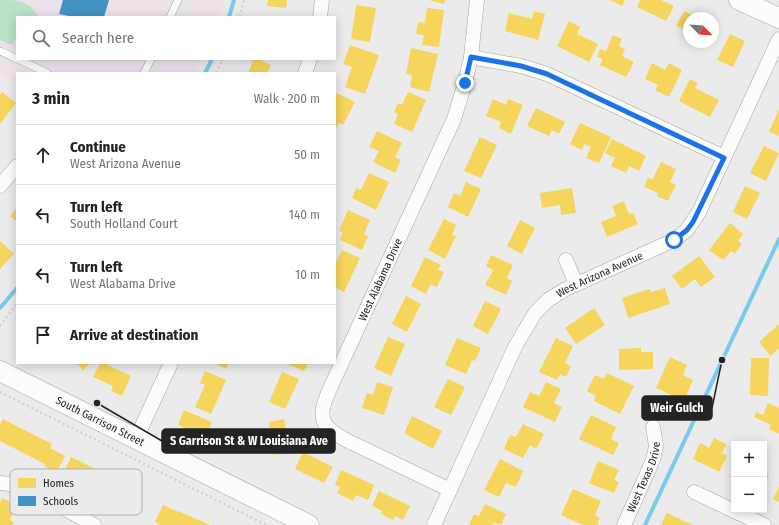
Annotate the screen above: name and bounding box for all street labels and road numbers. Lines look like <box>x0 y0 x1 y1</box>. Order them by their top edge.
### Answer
street label: West Alabama Drive <box>355 236 405 323</box>
street label: West Arizona Avenue <box>554 249 645 300</box>
street label: South Garrison Street <box>54 393 147 449</box>
street label: West Texas Drive <box>624 441 663 514</box>

